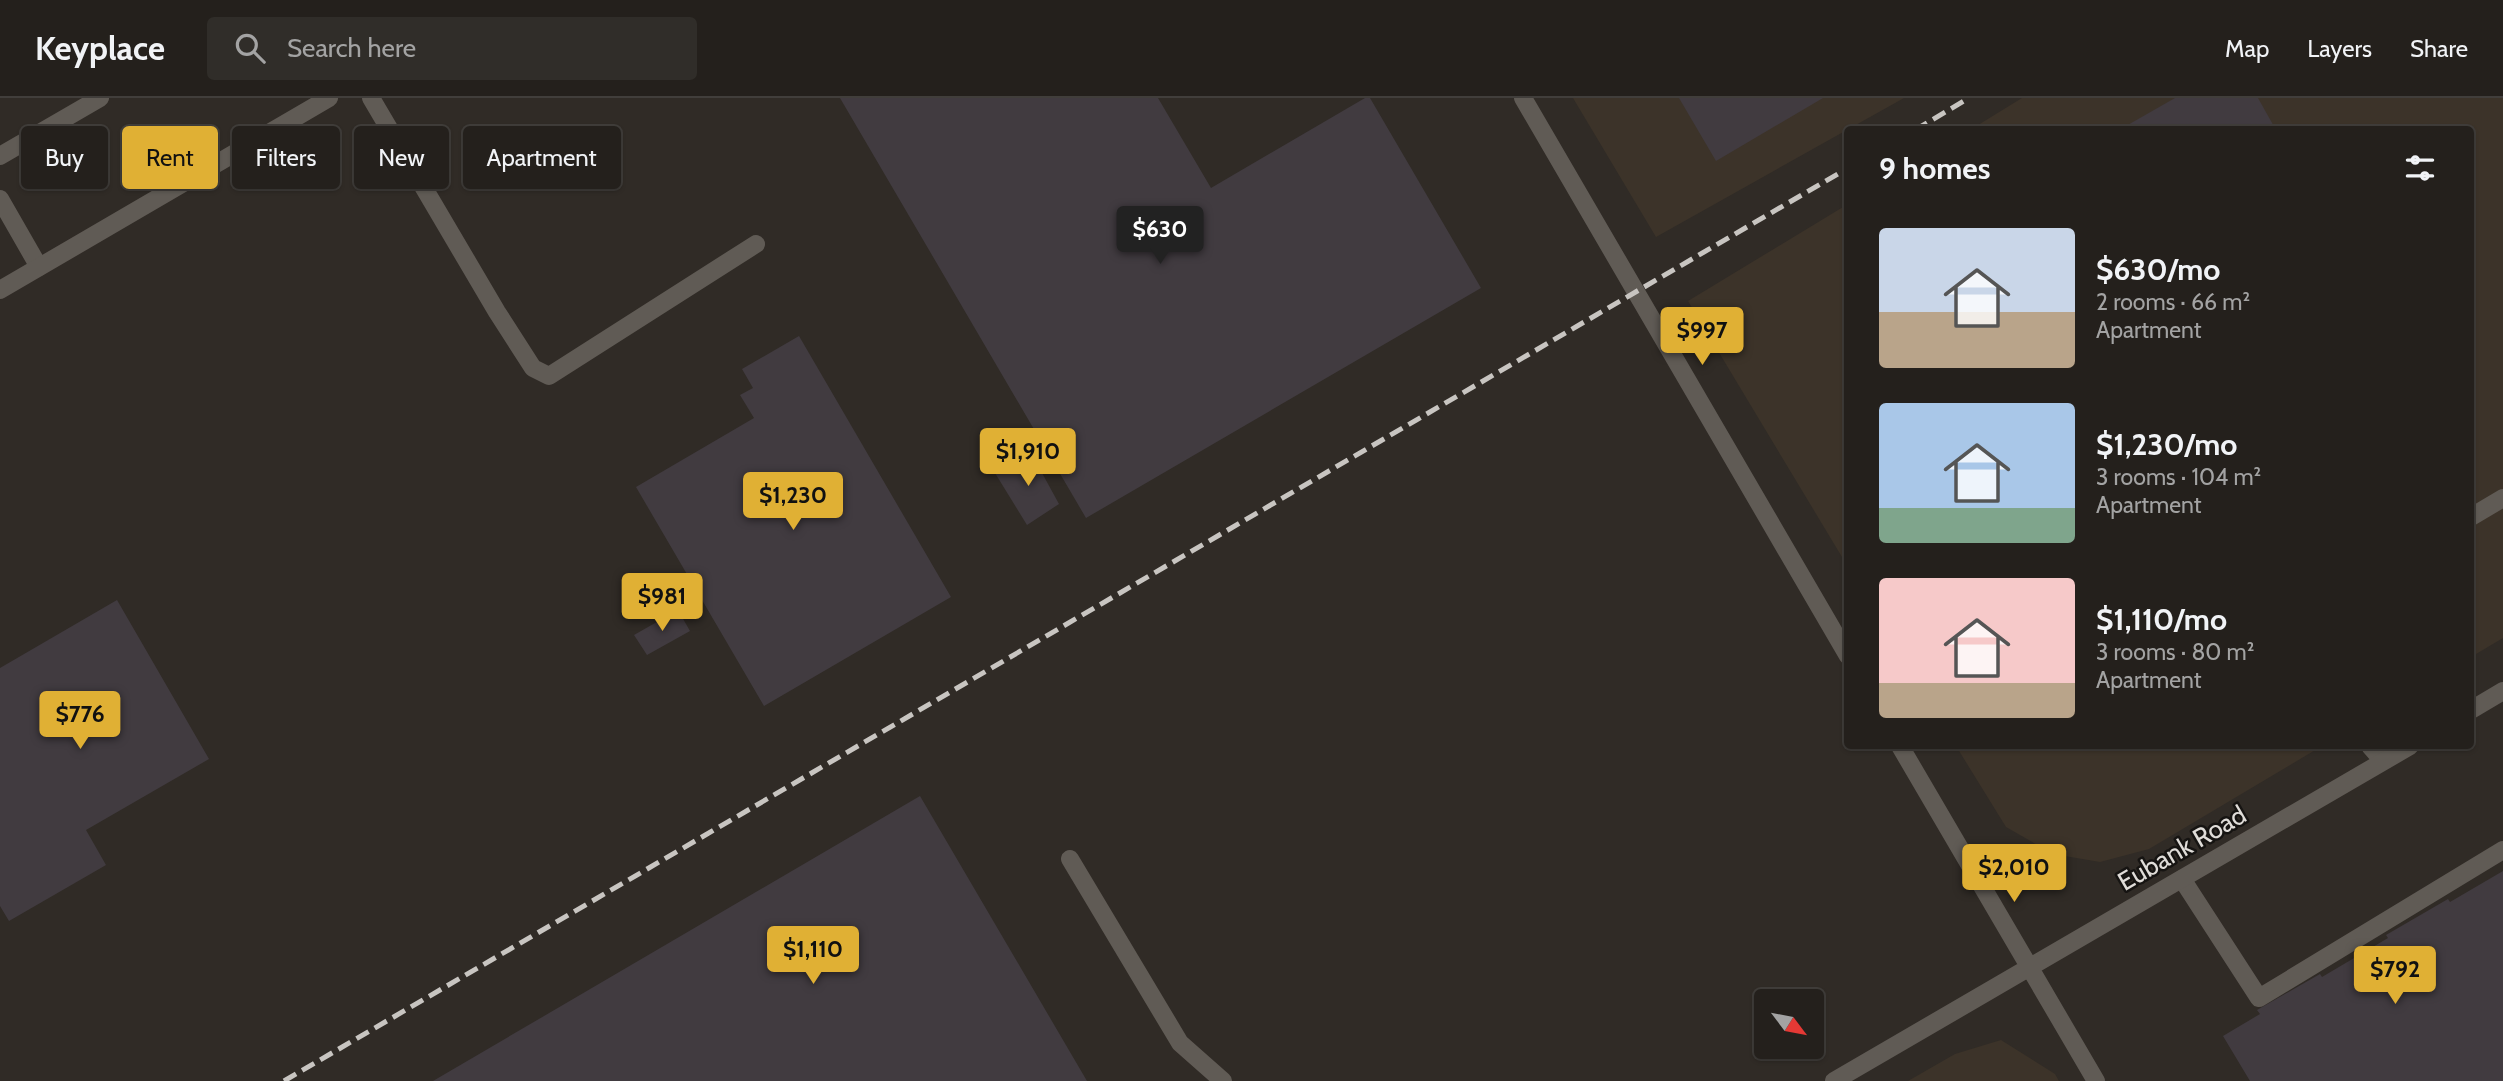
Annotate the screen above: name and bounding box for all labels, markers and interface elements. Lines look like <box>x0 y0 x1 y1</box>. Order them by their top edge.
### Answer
search box <box>207 17 697 80</box>
text: Keyplace <box>35 28 165 68</box>
icon: search <box>231 29 269 67</box>
text: Search here <box>287 32 416 64</box>
text: Map <box>2225 34 2269 63</box>
text: Layers <box>2307 34 2372 63</box>
text: Share <box>2410 34 2468 63</box>
chip: Buy <box>21 126 108 189</box>
chip: Rent <box>122 126 218 189</box>
chip: Filters <box>232 126 340 189</box>
chip: New <box>354 126 449 189</box>
chip: Apartment <box>463 126 621 189</box>
icon: filters <box>2401 149 2439 187</box>
text: 9 homes <box>1879 150 1990 187</box>
pin: $630 <box>1119 206 1201 266</box>
text: $630 <box>1133 215 1187 243</box>
text: $630/mo <box>2096 251 2220 288</box>
icon: home <box>1935 256 2019 340</box>
text: 2 rooms · 66 m² <box>2096 288 2250 316</box>
pin: $997 <box>1661 308 1743 367</box>
text: $997 <box>1677 316 1727 344</box>
text: Apartment <box>2096 316 2201 344</box>
text: $1,230/mo <box>2096 426 2237 463</box>
pin: $1,910 <box>971 428 1085 488</box>
icon: home <box>1935 431 2019 515</box>
text: $1,910 <box>996 437 1060 465</box>
text: 3 rooms · 104 m² <box>2096 463 2261 491</box>
pin: $1,230 <box>736 472 850 532</box>
text: $1,230 <box>759 481 827 509</box>
text: Apartment <box>2096 491 2201 519</box>
pin: $981 <box>621 574 703 633</box>
text: $981 <box>638 582 686 610</box>
text: $1,110/mo <box>2096 601 2227 638</box>
icon: home <box>1935 606 2019 690</box>
text: 3 rooms · 80 m² <box>2096 638 2254 666</box>
text: Apartment <box>2096 666 2201 694</box>
pin: $776 <box>39 692 121 751</box>
text: $776 <box>55 700 105 728</box>
street label: Eubank Road <box>2112 798 2252 898</box>
pin: $2,010 <box>1957 844 2071 904</box>
text: $2,010 <box>1978 853 2050 881</box>
pin: $1,110 <box>756 926 870 986</box>
text: $1,110 <box>783 935 843 963</box>
pin: $792 <box>2354 946 2436 1006</box>
text: $792 <box>2370 955 2420 983</box>
north arrow <box>1754 989 1824 1059</box>
map controls <box>1754 989 1824 1059</box>

